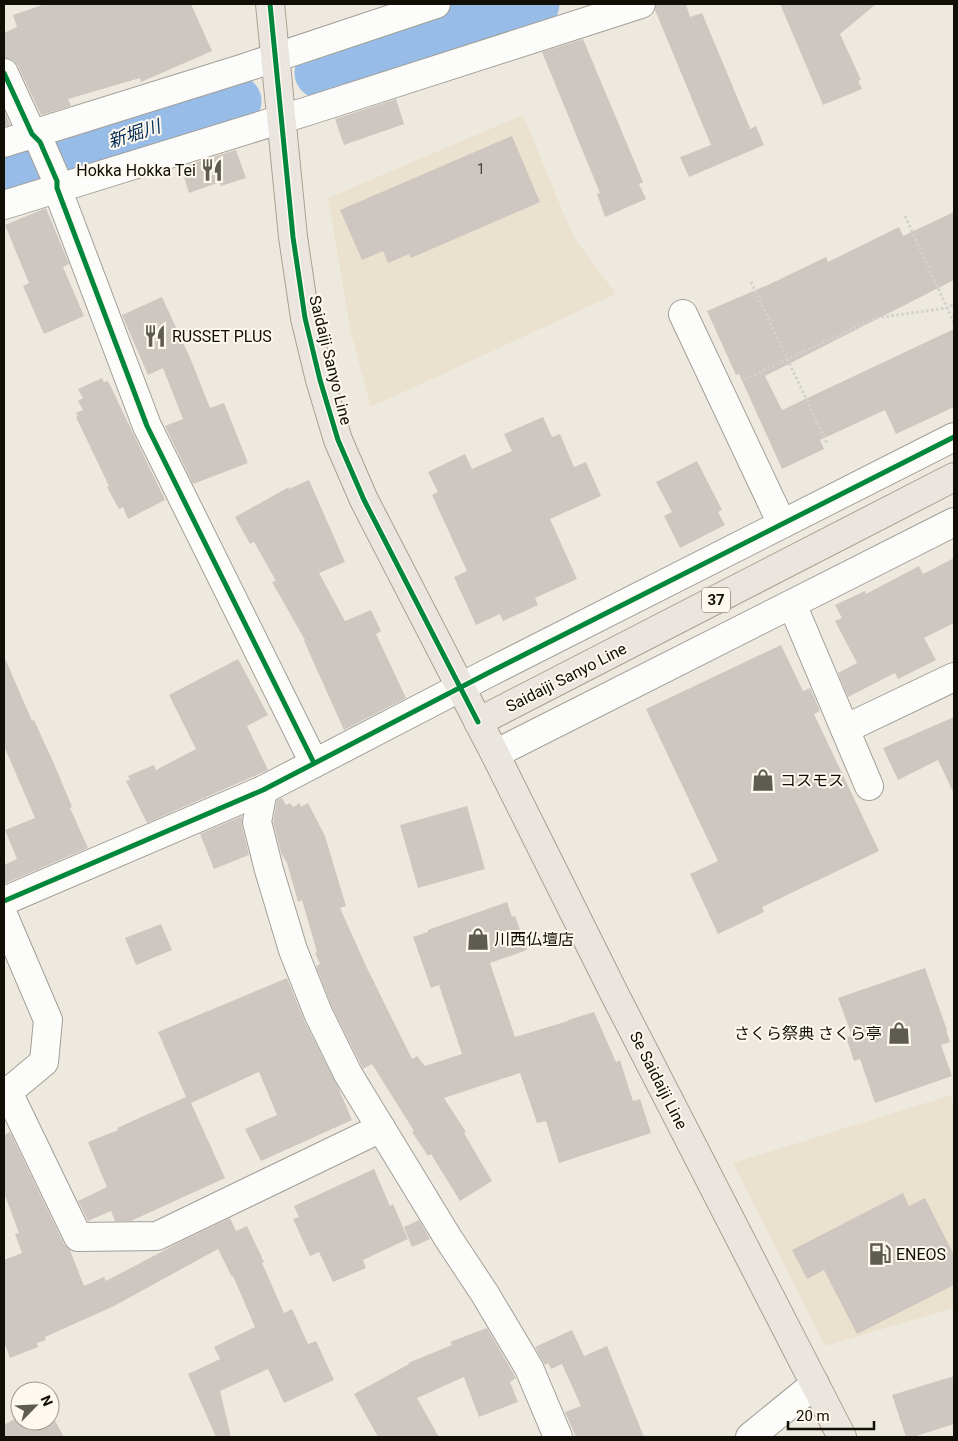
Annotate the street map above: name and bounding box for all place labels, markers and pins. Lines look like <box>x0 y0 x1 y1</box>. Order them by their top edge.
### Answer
restaurant icon: Hokka Hokka Tei <box>199 157 225 183</box>
place label: Hokka Hokka Tei <box>76 161 196 180</box>
restaurant icon: RUSSET PLUS <box>142 323 168 349</box>
place label: RUSSET PLUS <box>172 327 272 346</box>
shop icon: コスモス <box>750 767 776 793</box>
place label: コスモス <box>780 771 844 790</box>
shop icon: 川西仏壇店 <box>465 926 491 952</box>
place label: 川西仏壇店 <box>494 930 574 949</box>
shop icon: さくら祭典 さくら亭 <box>886 1020 912 1046</box>
place label: さくら祭典 さくら亭 <box>734 1024 882 1043</box>
fuel station icon: ENEOS <box>867 1241 893 1267</box>
place label: ENEOS <box>896 1245 946 1264</box>

